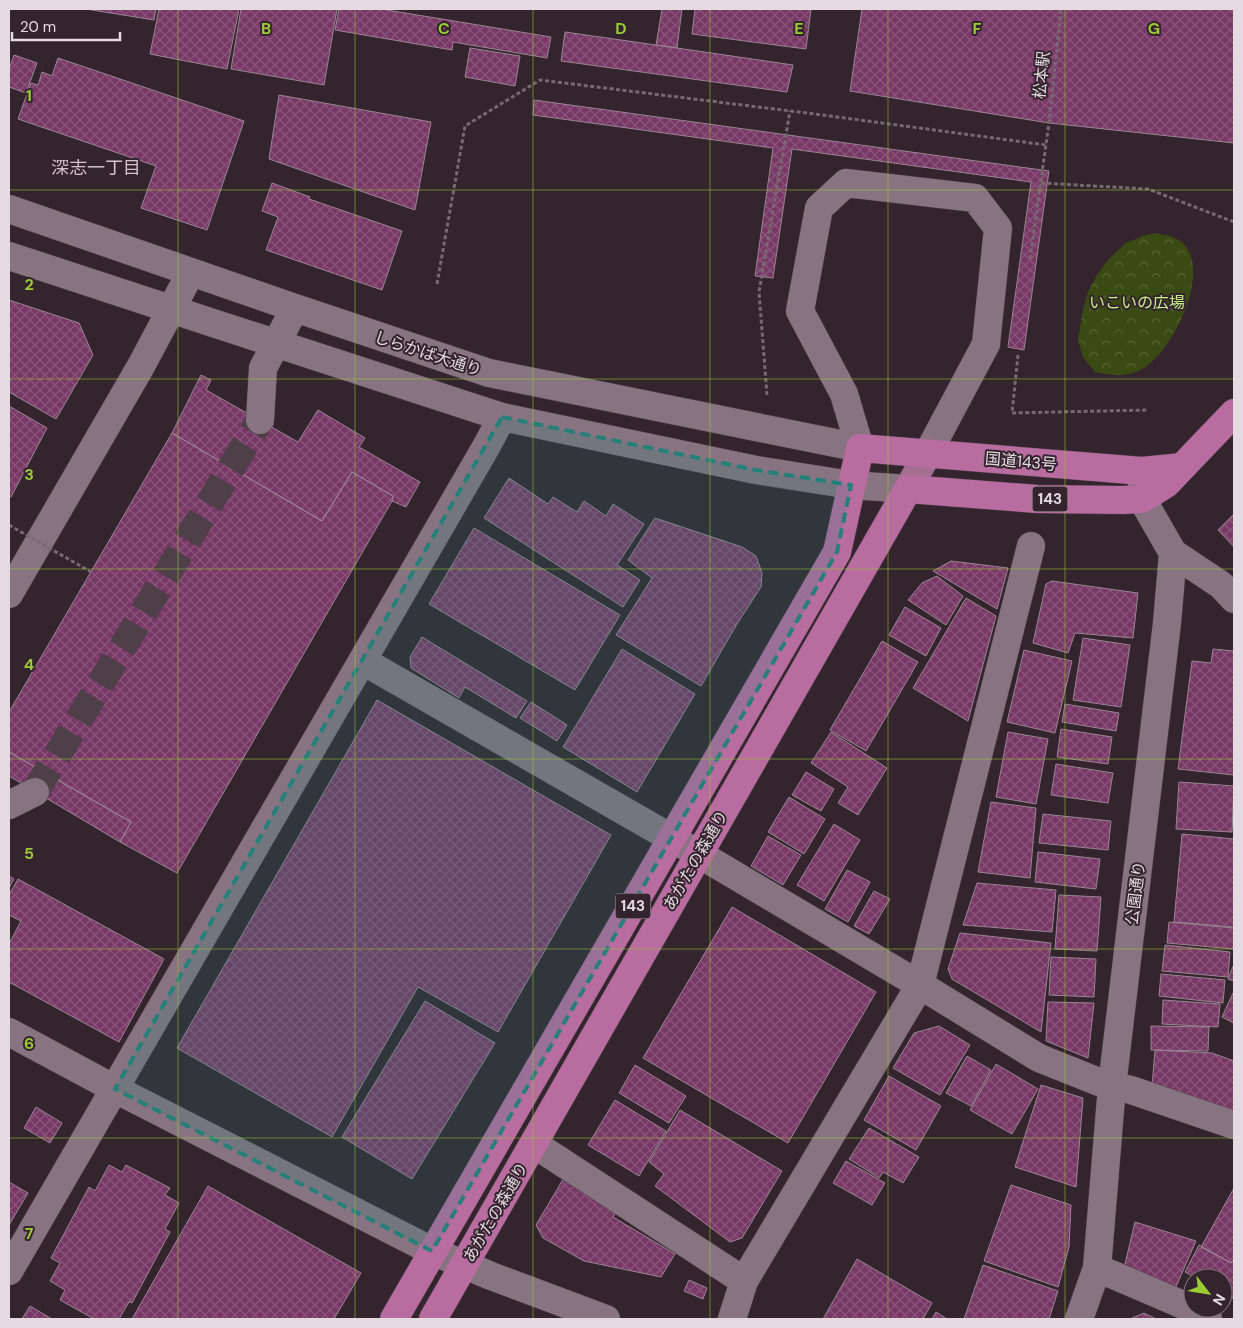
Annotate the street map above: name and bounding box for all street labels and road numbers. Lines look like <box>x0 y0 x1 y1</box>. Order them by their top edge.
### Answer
street label: 松本駅 <box>1029 50 1054 100</box>
street label: しらかば大通り <box>371 326 484 381</box>
street label: 国道143号 <box>984 448 1058 475</box>
road number: 143 <box>1032 486 1068 512</box>
street label: あがたの森通り <box>658 806 733 914</box>
street label: 公園通り <box>1121 860 1150 926</box>
road number: 143 <box>616 894 650 918</box>
street label: あがたの森通り <box>458 1158 533 1266</box>

